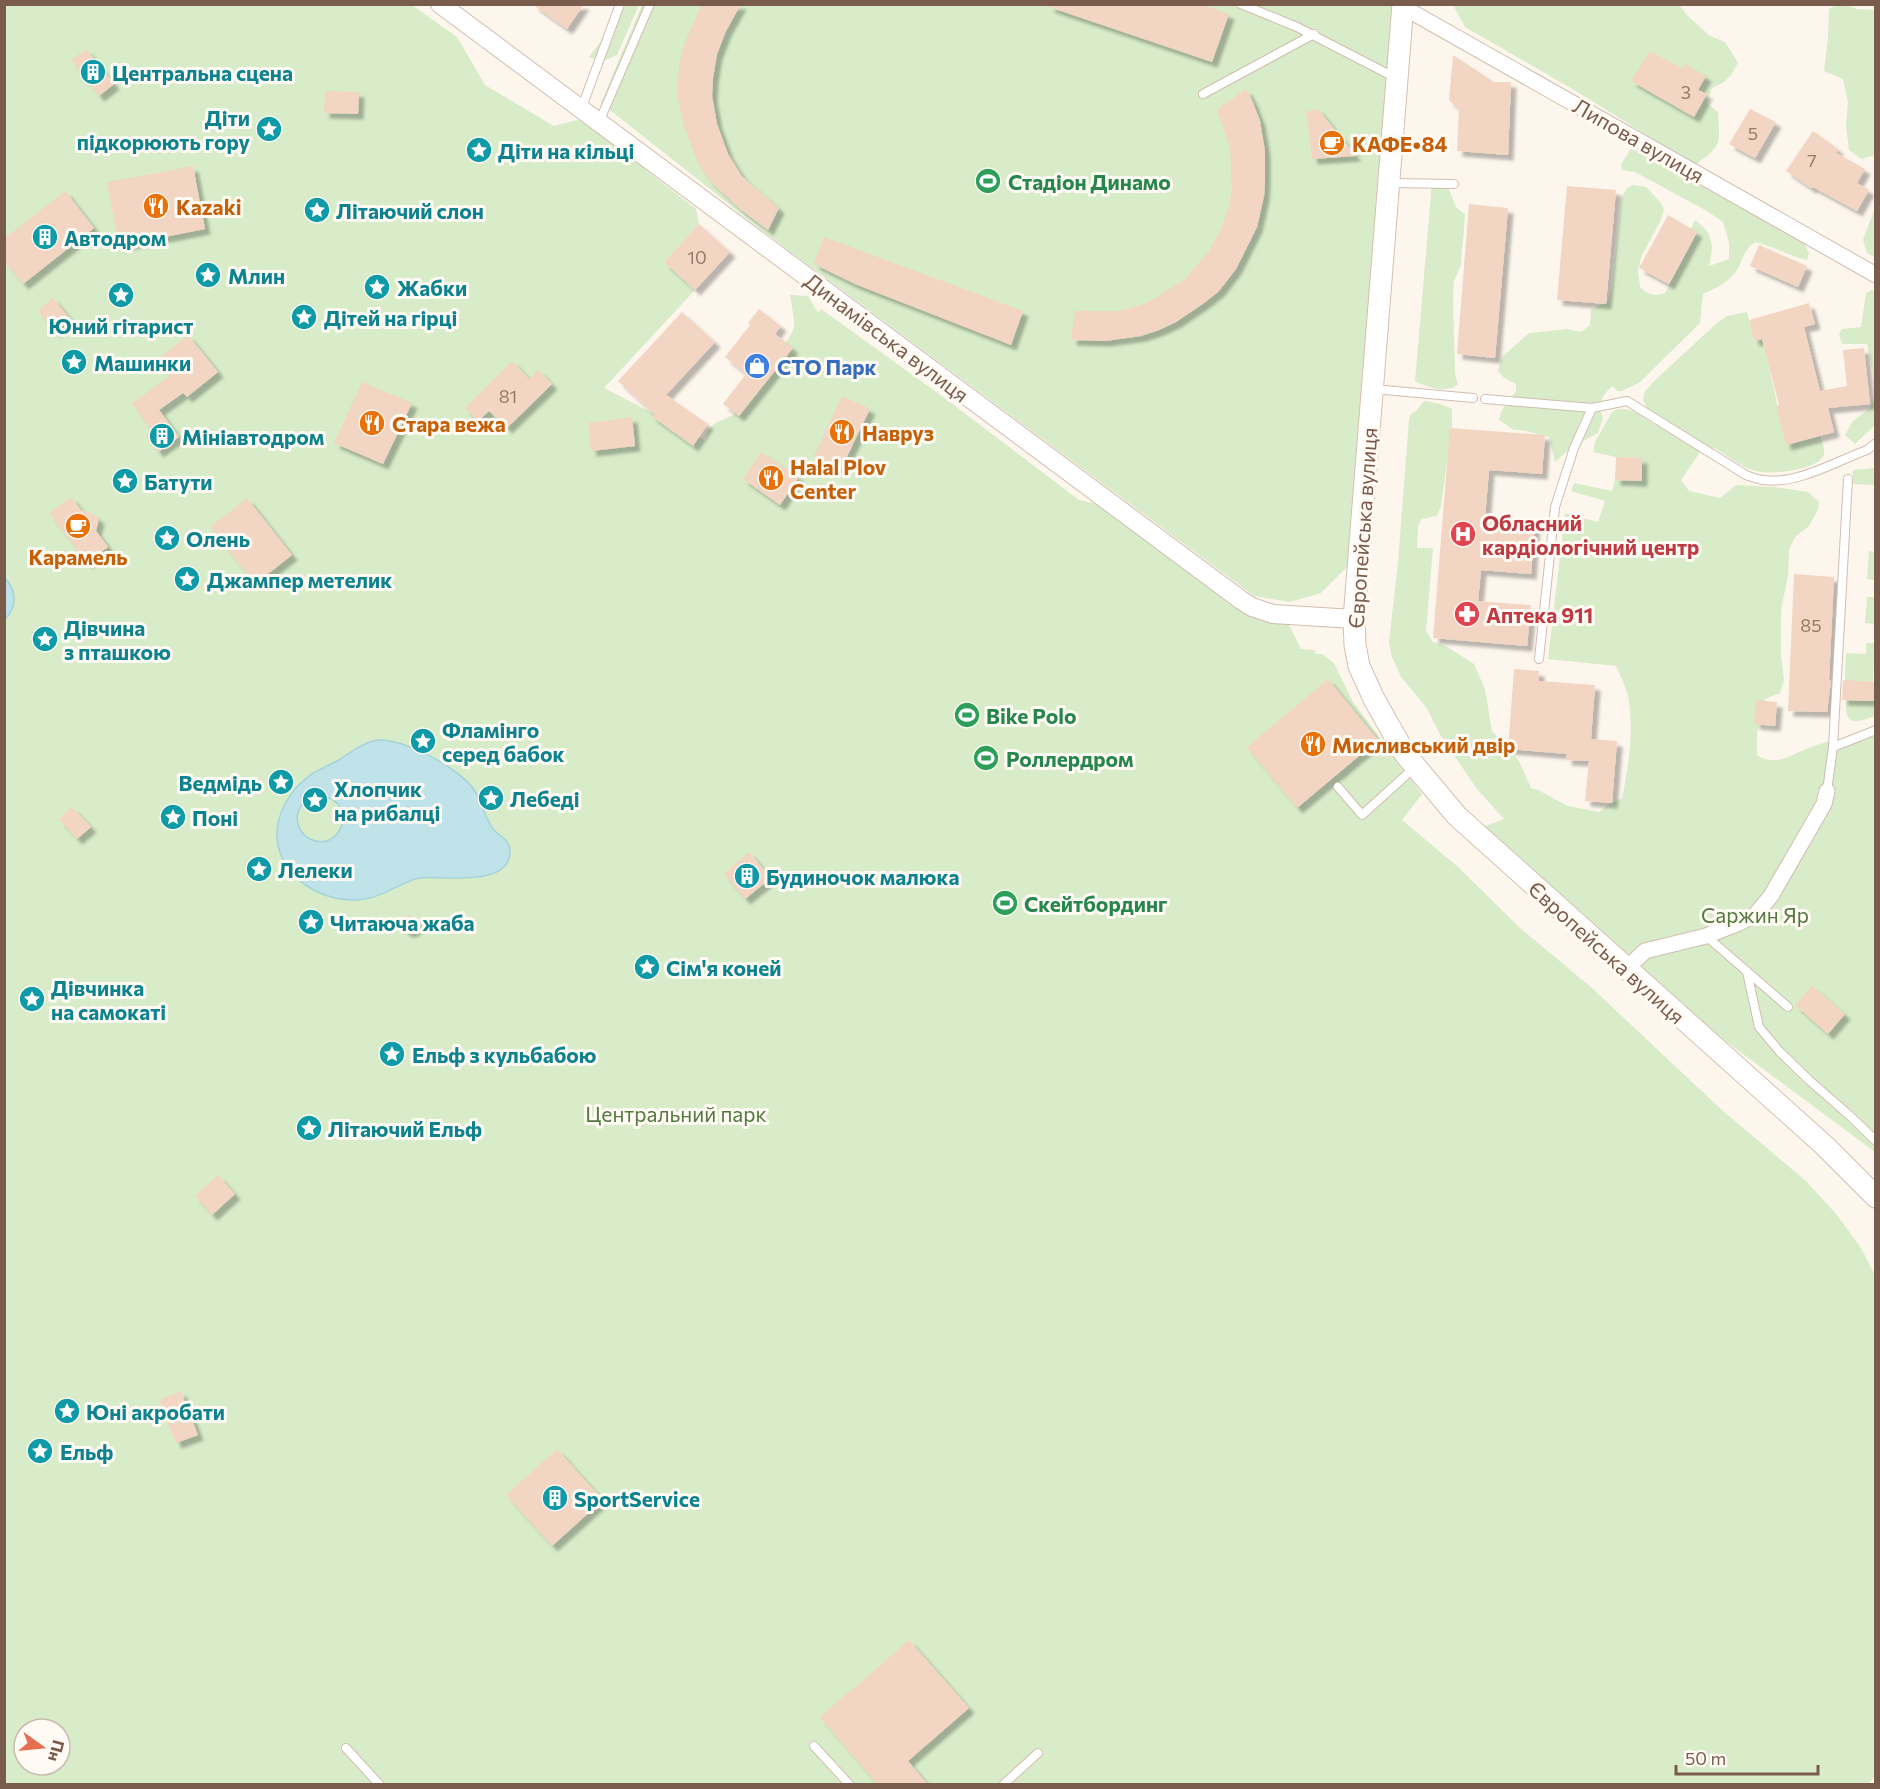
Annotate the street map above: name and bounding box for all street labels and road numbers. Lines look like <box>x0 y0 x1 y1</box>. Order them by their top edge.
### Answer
street label: Липова вулиця <box>1569 92 1709 188</box>
street label: Динамівська вулиця <box>800 267 974 407</box>
street label: Європейська вулиця <box>1343 427 1381 629</box>
street label: Європейська вулиця <box>1524 875 1690 1029</box>

